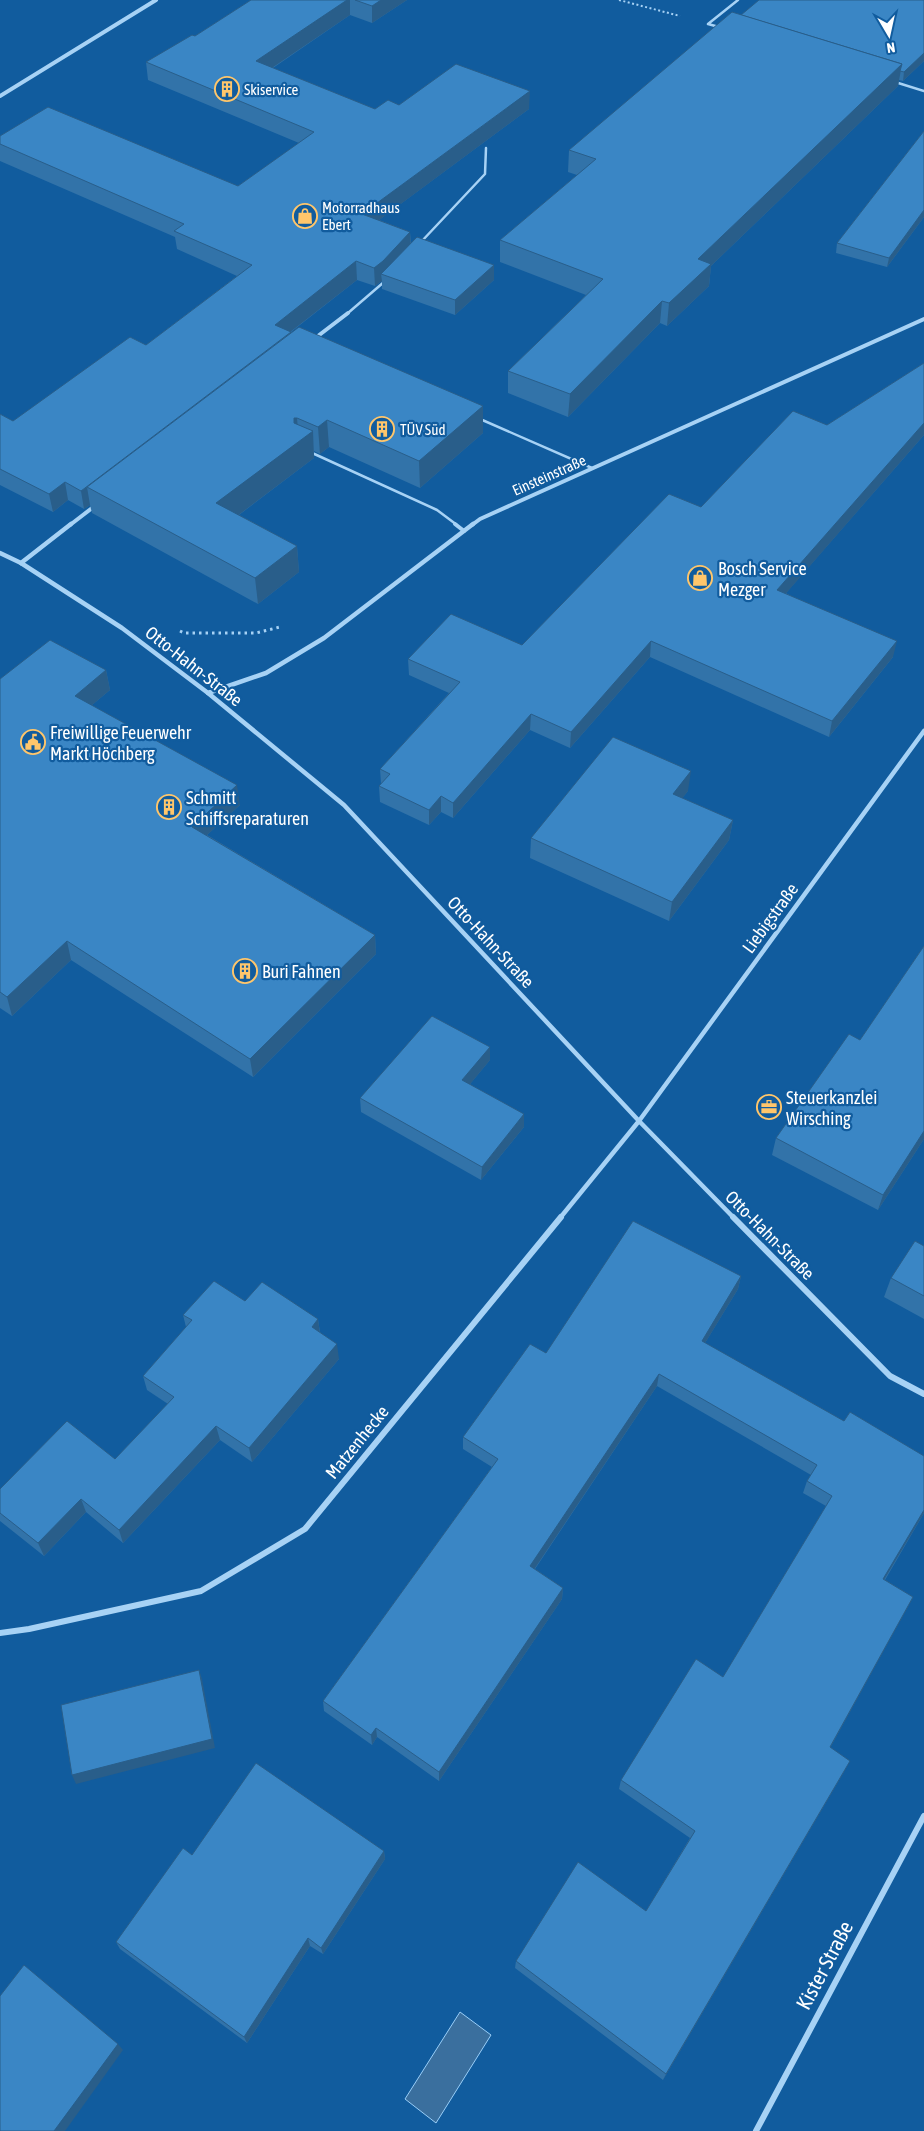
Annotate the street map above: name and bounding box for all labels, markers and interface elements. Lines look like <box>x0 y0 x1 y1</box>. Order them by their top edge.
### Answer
north arrow <box>864 10 914 60</box>
text: N <box>886 39 896 56</box>
building icon: Skiservice <box>214 76 240 102</box>
place label: Skiservice <box>244 81 299 98</box>
place label: Motorradhaus Ebert <box>322 199 400 233</box>
shop icon: Motorradhaus Ebert <box>292 203 318 229</box>
building icon: TÜV Süd <box>369 416 395 442</box>
place label: TÜV Süd <box>400 421 446 438</box>
street label: Einsteinstraße <box>510 451 589 499</box>
place label: Bosch Service Mezger <box>718 558 807 600</box>
shop icon: Bosch Service Mezger <box>687 565 713 591</box>
street label: Otto-Hahn-Straße <box>141 622 247 710</box>
place label: Freiwillige Feuerwehr Markt Höchberg <box>50 722 192 764</box>
public building icon: Freiwillige Feuerwehr Markt Höchberg <box>20 729 46 755</box>
place label: Schmitt Schiffsreparaturen <box>186 787 309 829</box>
building icon: Schmitt Schiffsreparaturen <box>156 794 182 820</box>
street label: Liebigstraße <box>738 879 802 957</box>
street label: Otto-Hahn-Straße <box>443 892 539 992</box>
building icon: Buri Fahnen <box>232 958 258 984</box>
place label: Buri Fahnen <box>262 961 341 982</box>
place label: Steuerkanzlei Wirsching <box>786 1087 877 1129</box>
office icon: Steuerkanzlei Wirsching <box>756 1094 782 1120</box>
street label: Otto-Hahn-Straße <box>721 1186 819 1284</box>
street label: Matzenhecke <box>321 1401 393 1483</box>
street label: Kister Straße <box>791 1917 857 2013</box>

